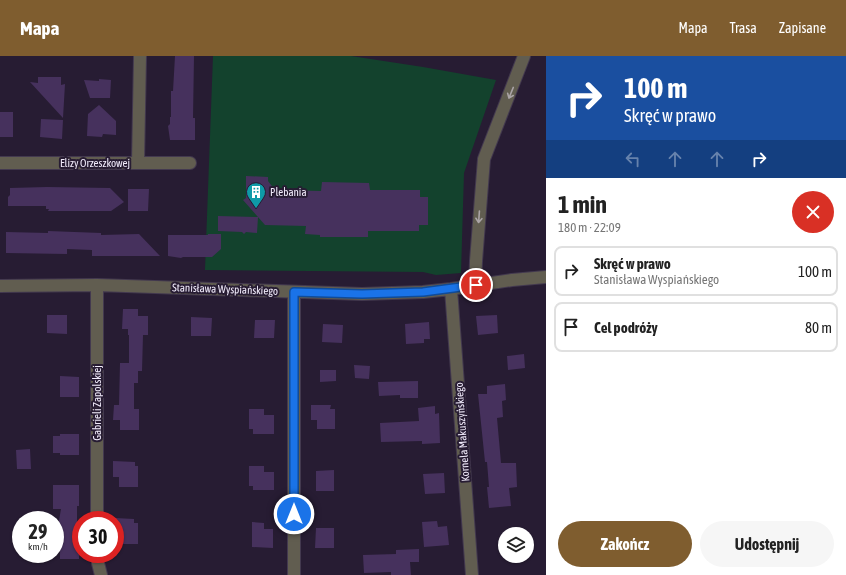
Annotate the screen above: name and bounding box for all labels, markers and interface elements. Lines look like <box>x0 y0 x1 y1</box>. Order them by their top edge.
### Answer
text: Mapa <box>20 17 59 39</box>
text: Mapa <box>679 20 708 36</box>
text: Trasa <box>730 20 757 36</box>
text: Zapisane <box>779 20 826 36</box>
icon: right <box>558 72 610 124</box>
text: 100 m <box>624 72 687 104</box>
one-way arrow <box>506 86 514 98</box>
text: Skręć w prawo <box>624 105 716 126</box>
icon: left <box>622 148 644 170</box>
icon: ahead <box>664 148 686 170</box>
icon: ahead <box>706 148 728 170</box>
icon: right <box>748 148 770 170</box>
street label: Elizy Orzeszkowej <box>60 157 130 169</box>
building icon: Plebania <box>245 181 267 209</box>
place label: Plebania <box>270 186 307 198</box>
text: 1 min <box>558 191 607 218</box>
button: close <box>792 191 834 233</box>
one-way arrow <box>476 210 483 223</box>
text: 180 m · 22:09 <box>558 220 621 235</box>
text: Skręć w prawo <box>594 255 671 272</box>
icon: right <box>560 260 582 282</box>
text: 100 m <box>798 263 832 280</box>
pin <box>459 268 493 302</box>
text: Stanisława Wyspiańskiego <box>594 272 719 287</box>
icon: arrive <box>465 274 487 296</box>
street label: Stanisława Wyspiańskiego <box>172 281 278 297</box>
icon: arrive <box>560 316 582 338</box>
text: Cel podróży <box>594 319 658 336</box>
text: 80 m <box>805 319 832 336</box>
street label: Gabrieli Zapolskiej <box>91 365 103 441</box>
street label: Kornela Makuszyńskiego <box>453 382 471 482</box>
position arrow <box>273 493 315 535</box>
speed limit sign: 30 <box>72 511 124 563</box>
text: 29 <box>29 520 47 543</box>
button: Zakończ <box>558 521 692 567</box>
button: Udostępnij <box>700 521 834 567</box>
map controls <box>498 527 534 563</box>
button: layers <box>498 527 534 563</box>
text: km/h <box>28 541 48 552</box>

